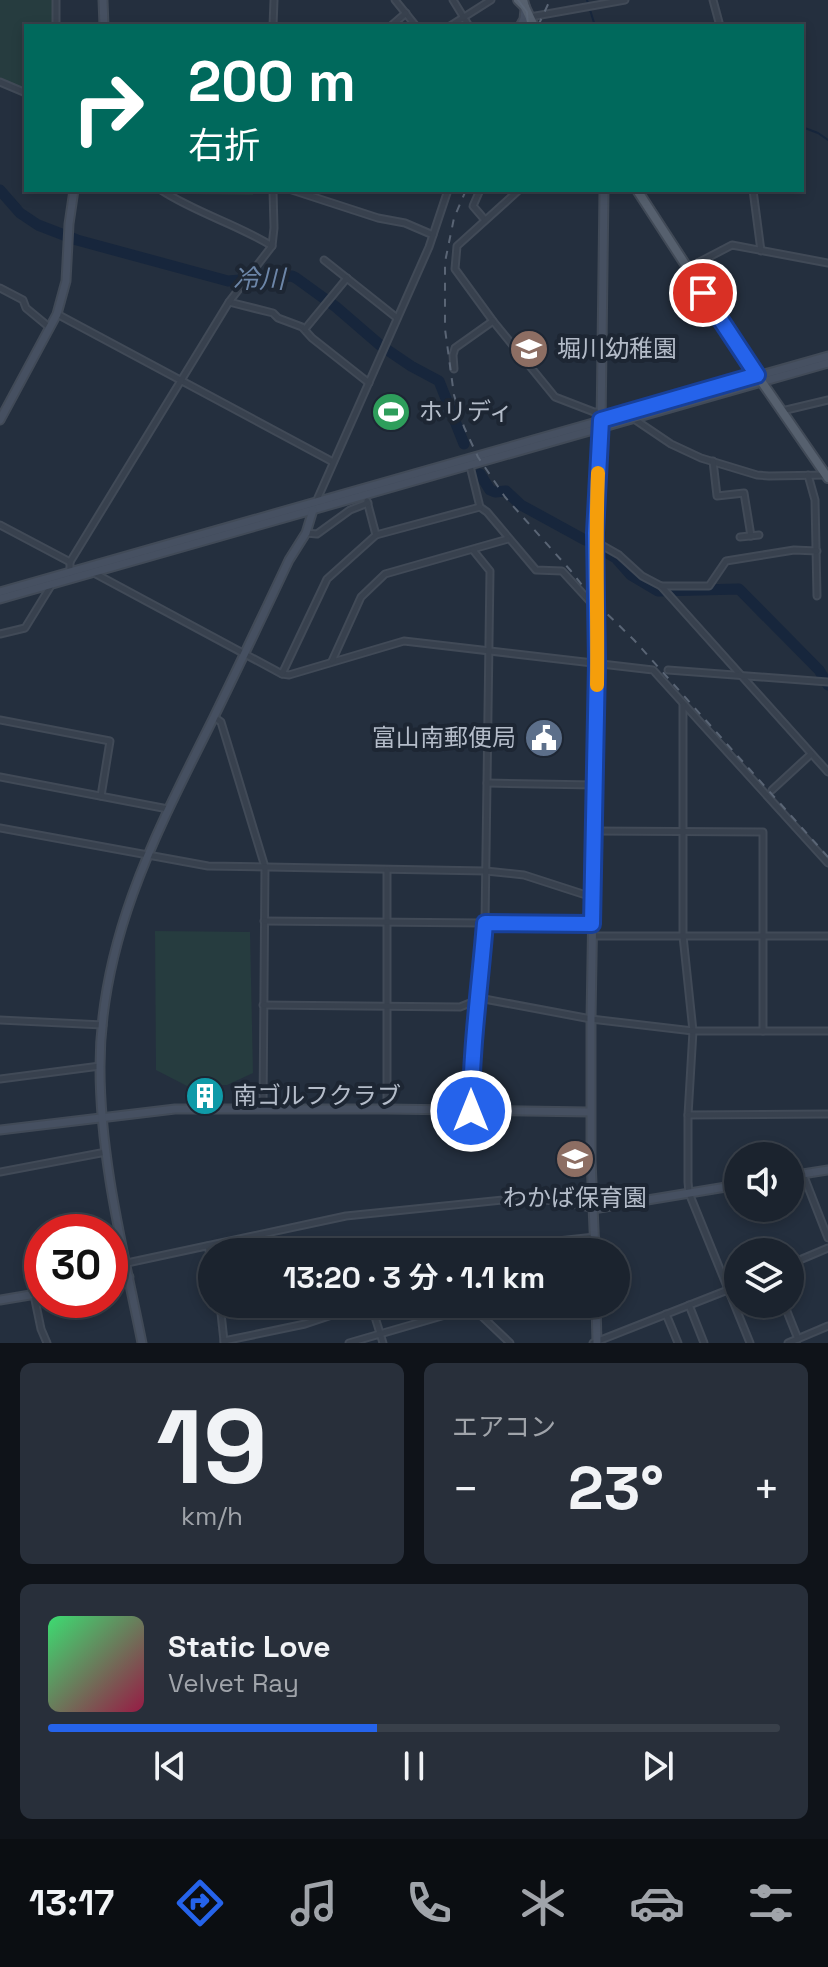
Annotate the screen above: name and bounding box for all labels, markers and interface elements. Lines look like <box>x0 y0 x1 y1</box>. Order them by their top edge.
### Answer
text: 200 m <box>188 46 356 117</box>
icon: right <box>56 56 160 160</box>
text: 右折 <box>188 123 260 169</box>
pin <box>669 259 737 327</box>
water label: 冷川 <box>233 262 288 296</box>
icon: arrive <box>681 271 725 315</box>
school or university icon: 堀川幼稚園 <box>508 328 550 370</box>
place label: 堀川幼稚園 <box>557 333 677 364</box>
sports icon: ホリディ <box>370 391 412 433</box>
place label: ホリディ <box>419 396 513 427</box>
public building icon: 富山南郵便局 <box>523 717 565 759</box>
place label: 富山南郵便局 <box>372 722 516 753</box>
position arrow <box>429 1069 513 1153</box>
building icon: 南ゴルフクラブ <box>184 1075 226 1117</box>
place label: 南ゴルフクラブ <box>233 1080 401 1111</box>
school or university icon: わかば保育園 <box>554 1138 596 1180</box>
map controls <box>724 1142 804 1318</box>
button: sound <box>724 1142 804 1222</box>
place label: わかば保育園 <box>503 1182 647 1213</box>
speed limit sign: 30 <box>24 1214 128 1318</box>
button: layers <box>724 1238 804 1318</box>
text: 13:20 · 3 分 · 1.1 km <box>283 1258 545 1297</box>
text: 19 <box>156 1381 268 1513</box>
text: エアコン <box>452 1410 556 1444</box>
text: 23° <box>568 1450 664 1527</box>
text: − <box>452 1461 479 1517</box>
text: + <box>753 1461 780 1517</box>
text: km/h <box>181 1499 243 1533</box>
text: Static Love <box>168 1627 331 1666</box>
text: Velvet Ray <box>168 1666 299 1700</box>
icon: previous <box>148 1744 192 1788</box>
icon: pause <box>392 1744 436 1788</box>
icon: next <box>636 1744 680 1788</box>
icon: directions <box>172 1875 228 1931</box>
icon: music <box>286 1875 342 1931</box>
icon: phone <box>401 1875 457 1931</box>
icon: climate <box>515 1875 571 1931</box>
icon: car <box>629 1875 685 1931</box>
icon: filters <box>743 1875 799 1931</box>
text: 13:17 <box>29 1880 114 1926</box>

